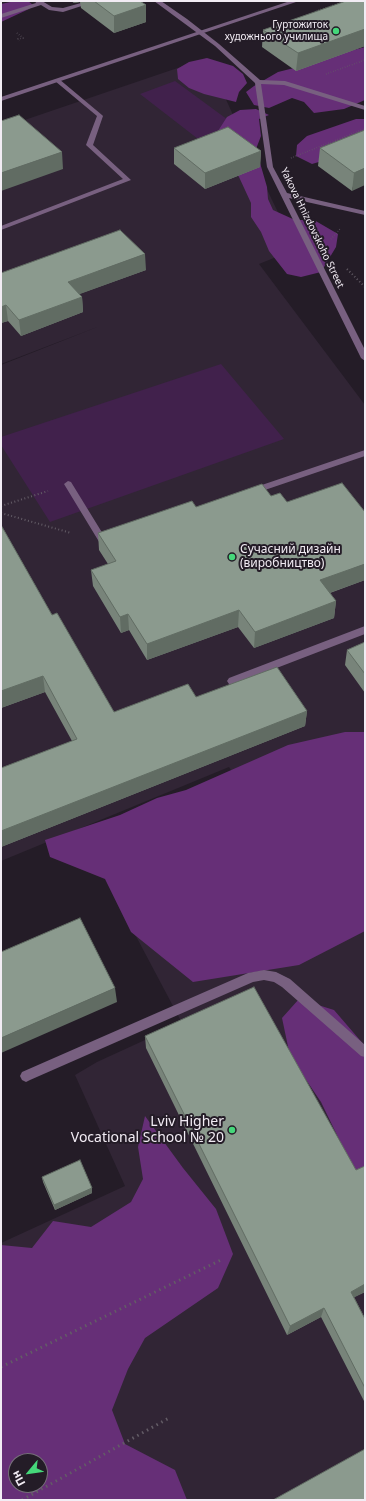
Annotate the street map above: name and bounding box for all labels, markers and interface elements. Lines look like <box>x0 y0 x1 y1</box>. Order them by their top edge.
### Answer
place label: Гуртожиток художнього училища <box>225 19 328 42</box>
marker: Гуртожиток художнього училища <box>331 26 341 36</box>
street label: Yakova Hnizdovskoho Street <box>278 166 346 290</box>
place label: Сучасний дизайн (виробництво) <box>240 543 341 571</box>
marker: Сучасний дизайн (виробництво) <box>227 552 237 562</box>
place label: Lviv Higher Vocational School № 20 <box>71 1114 224 1146</box>
marker: Lviv Higher Vocational School № 20 <box>227 1125 237 1135</box>
north arrow <box>8 1453 48 1493</box>
text: Пн <box>8 1468 28 1489</box>

